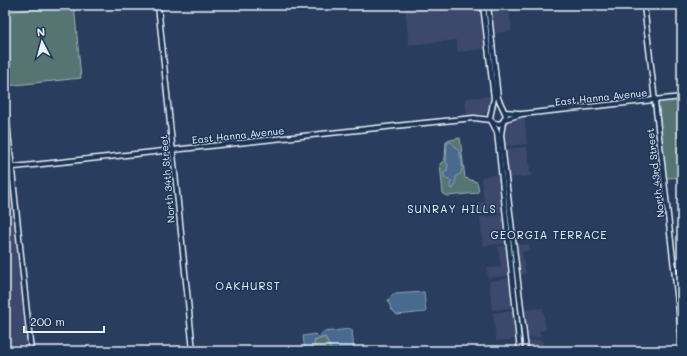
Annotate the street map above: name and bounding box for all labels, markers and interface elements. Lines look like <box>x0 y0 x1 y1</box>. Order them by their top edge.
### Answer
north arrow <box>22 22 62 62</box>
text: N <box>36 24 46 39</box>
street label: East Hanna Avenue <box>554 85 648 109</box>
street label: East Hanna Avenue <box>191 123 285 147</box>
street label: North 43rd Street <box>643 128 667 218</box>
street label: North 34th Street <box>156 134 178 224</box>
district label: SUNRAY HILLS <box>407 201 497 216</box>
district label: GEORGIA TERRACE <box>491 227 607 242</box>
district label: OAKHURST <box>215 278 281 293</box>
scale bar <box>24 308 104 334</box>
text: 200 m <box>30 313 65 329</box>

